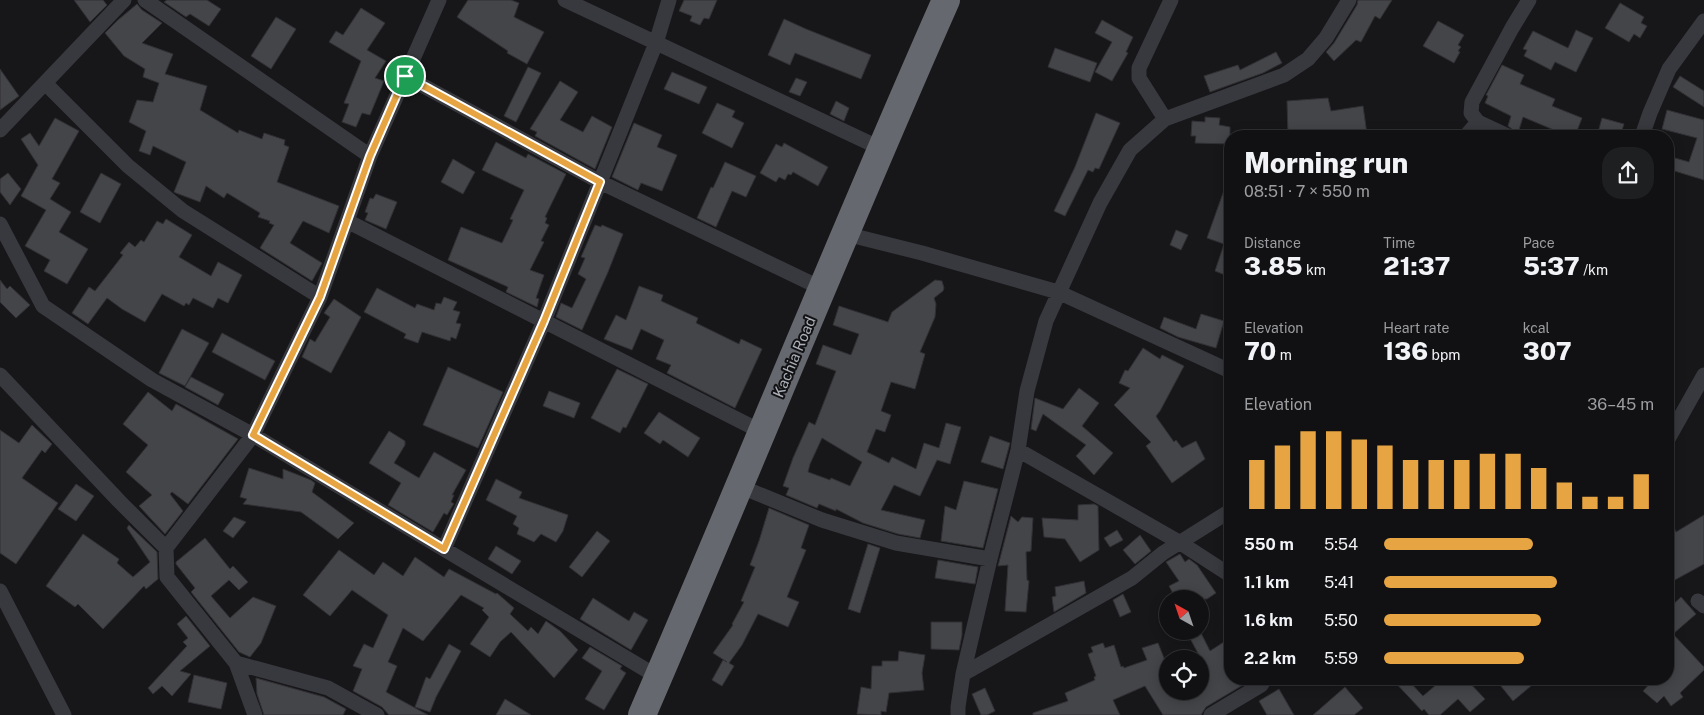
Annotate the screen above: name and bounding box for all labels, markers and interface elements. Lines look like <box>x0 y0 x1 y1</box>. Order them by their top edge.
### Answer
pin <box>384 55 426 97</box>
icon: arrive <box>391 62 419 90</box>
text: Morning run <box>1244 146 1408 179</box>
button: share <box>1602 147 1654 199</box>
text: 08:51 · 7 × 550 m <box>1244 182 1370 201</box>
text: Distance <box>1244 235 1301 251</box>
text: Time <box>1383 235 1415 251</box>
text: Pace <box>1523 235 1555 251</box>
text: 3.85 <box>1244 251 1303 281</box>
text: 21:37 <box>1383 251 1450 281</box>
text: 5:37 <box>1523 251 1580 281</box>
text: km <box>1303 262 1326 278</box>
text: /km <box>1580 262 1608 278</box>
street label: Kachia Road <box>769 314 819 400</box>
text: Elevation <box>1244 320 1303 336</box>
text: Heart rate <box>1383 320 1450 336</box>
text: kcal <box>1523 320 1550 336</box>
text: 70 <box>1244 336 1276 366</box>
text: 136 <box>1383 336 1428 366</box>
text: 307 <box>1523 336 1572 366</box>
text: m <box>1276 347 1292 363</box>
text: bpm <box>1428 347 1460 363</box>
text: Elevation <box>1244 395 1312 414</box>
text: 36–45 m <box>1587 395 1654 414</box>
text: 550 m <box>1244 535 1294 554</box>
text: 5:54 <box>1324 535 1358 554</box>
text: 1.1 km <box>1244 573 1289 592</box>
text: 5:41 <box>1324 573 1354 592</box>
north arrow <box>1159 590 1209 640</box>
map controls <box>1159 590 1209 700</box>
text: 1.6 km <box>1244 611 1293 630</box>
text: 5:50 <box>1324 611 1358 630</box>
text: 2.2 km <box>1244 649 1296 668</box>
text: 5:59 <box>1324 649 1358 668</box>
button: locate <box>1159 650 1209 700</box>

